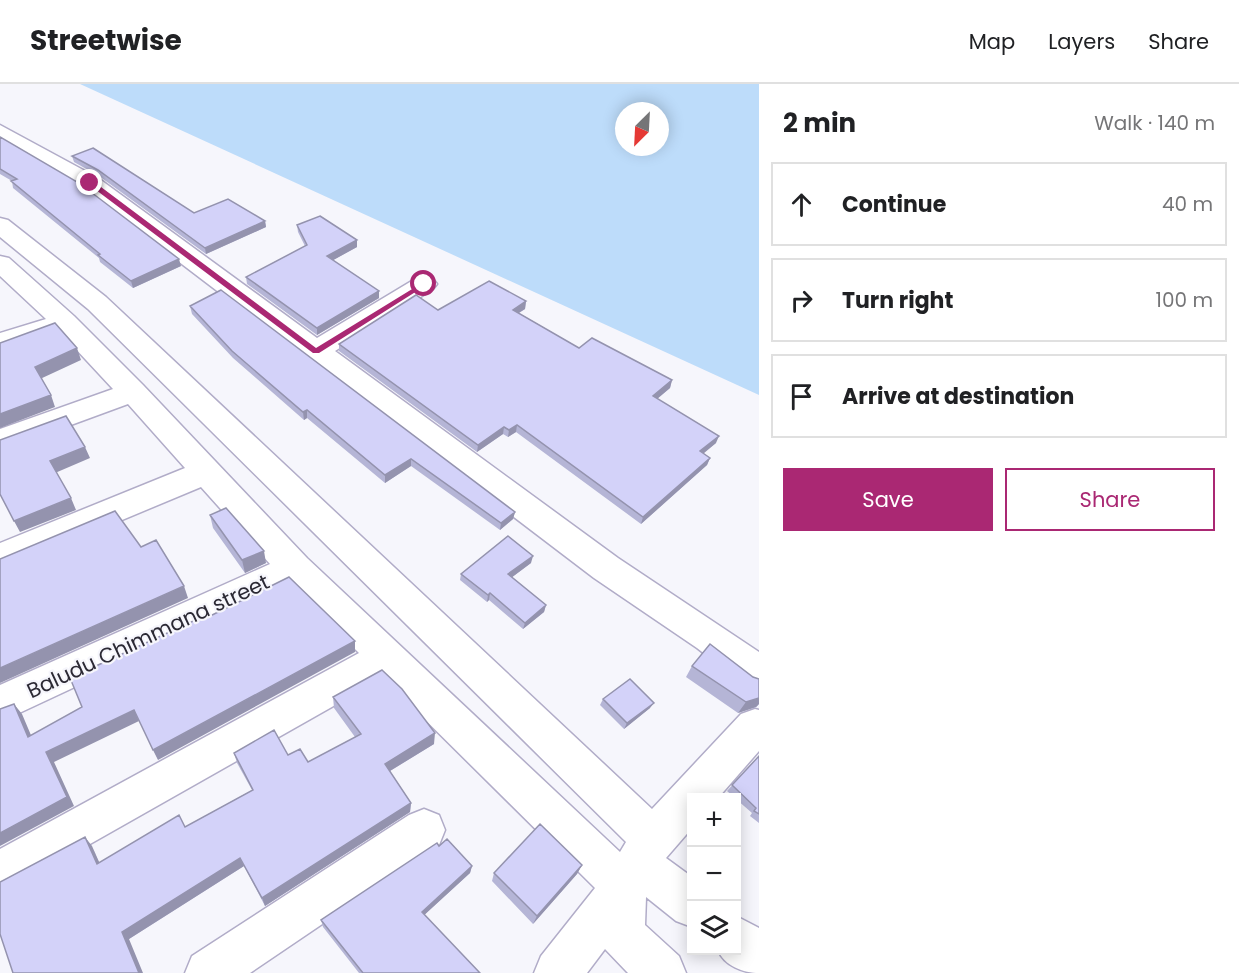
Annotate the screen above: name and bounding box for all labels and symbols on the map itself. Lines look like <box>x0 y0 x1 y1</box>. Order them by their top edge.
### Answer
north arrow <box>615 102 669 156</box>
route end <box>76 169 102 195</box>
route start <box>410 270 436 296</box>
street label: Baludu Chimmana street <box>22 567 274 705</box>

